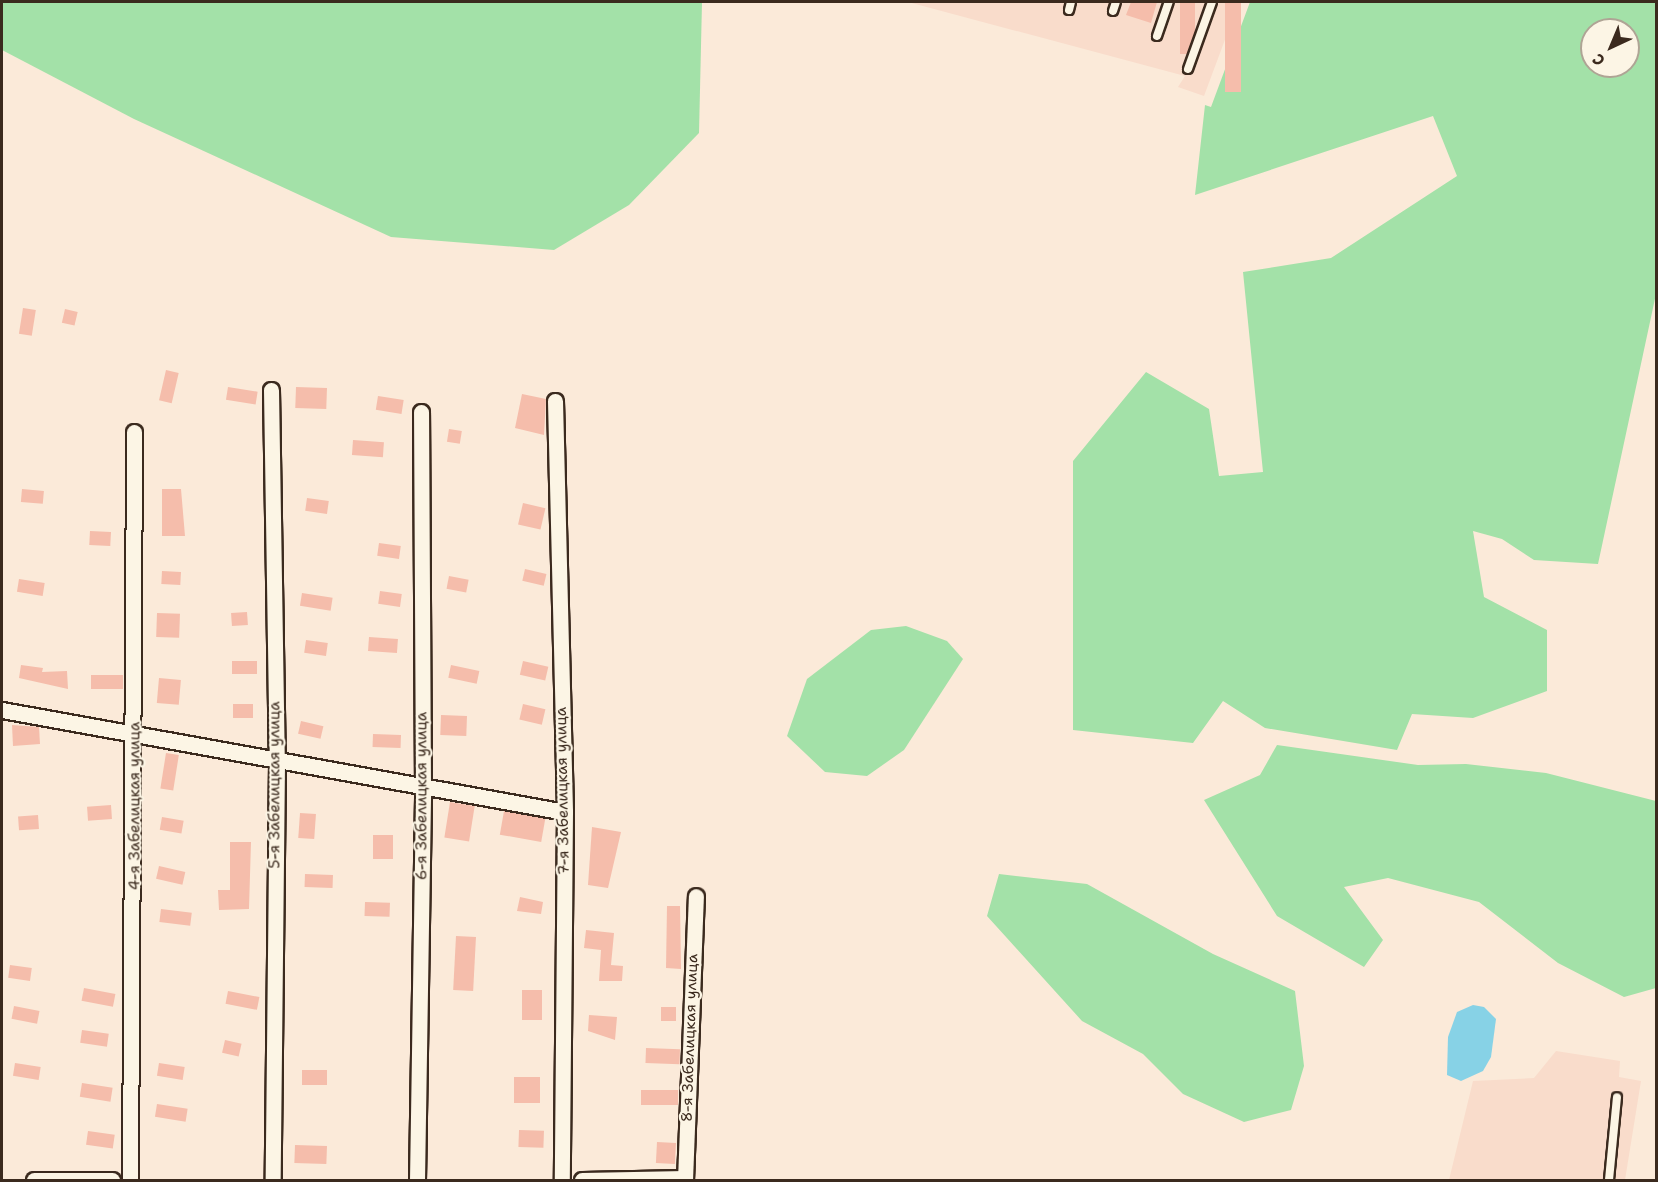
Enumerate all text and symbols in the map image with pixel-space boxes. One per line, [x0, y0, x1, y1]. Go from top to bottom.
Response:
north arrow [1580, 18, 1640, 78]
text: С [1588, 49, 1609, 71]
street label: 5-я Забелицкая улица [266, 701, 284, 869]
street label: 7-я Забелицкая улица [553, 707, 573, 875]
street label: 6-я Забелицкая улица [413, 712, 431, 880]
street label: 4-я Забелицкая улица [126, 722, 144, 890]
street label: 8-я Забелицкая улица [678, 954, 702, 1122]

